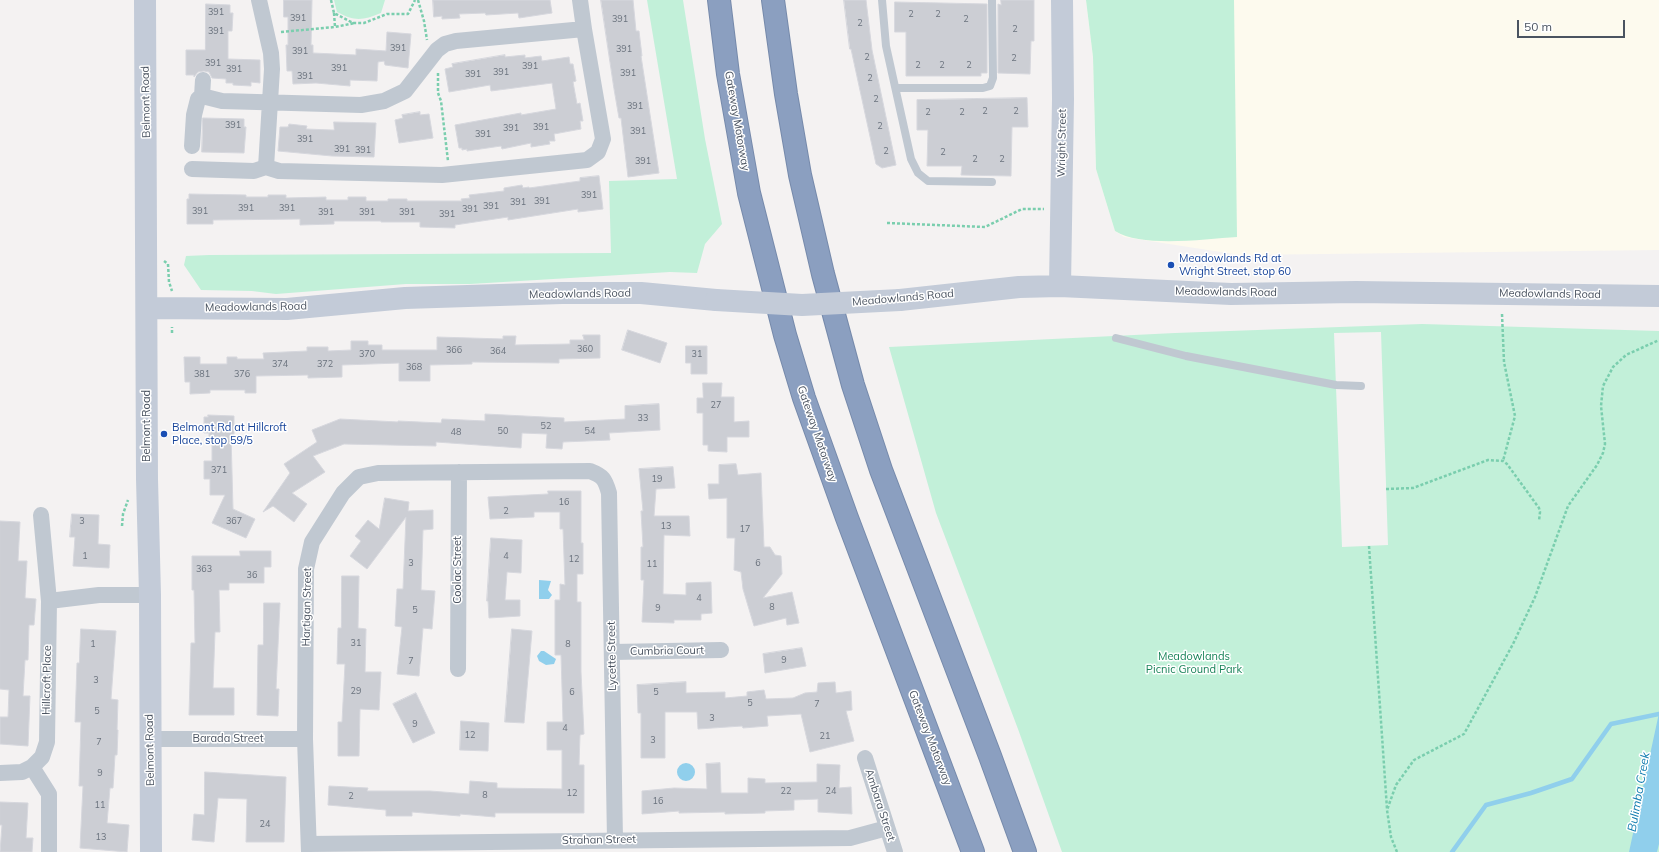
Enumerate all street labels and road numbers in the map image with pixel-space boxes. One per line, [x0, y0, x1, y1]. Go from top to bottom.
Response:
street label: Belmont Road [139, 66, 153, 138]
street label: Gateway Motorway [722, 70, 752, 172]
street label: Wright Street [1055, 109, 1069, 177]
street label: Meadowlands Road [1175, 285, 1277, 299]
street label: Meadowlands Road [529, 287, 631, 301]
street label: Meadowlands Road [852, 287, 954, 309]
street label: Meadowlands Road [1499, 287, 1601, 301]
street label: Meadowlands Road [205, 300, 307, 314]
street label: Gateway Motorway [794, 384, 840, 484]
street label: Belmont Road [140, 390, 154, 462]
street label: Coolac Street [451, 536, 465, 604]
street label: Hartigan Street [300, 568, 314, 646]
street label: Lycette Street [605, 621, 619, 691]
street label: Cumbria Court [630, 644, 704, 658]
street label: Hillcroft Place [40, 645, 54, 715]
street label: Gateway Motorway [906, 689, 954, 787]
street label: Belmont Road [143, 714, 157, 786]
street label: Barada Street [192, 732, 264, 746]
street label: Ambara Street [862, 767, 898, 843]
street label: Strahan Street [562, 833, 636, 847]

